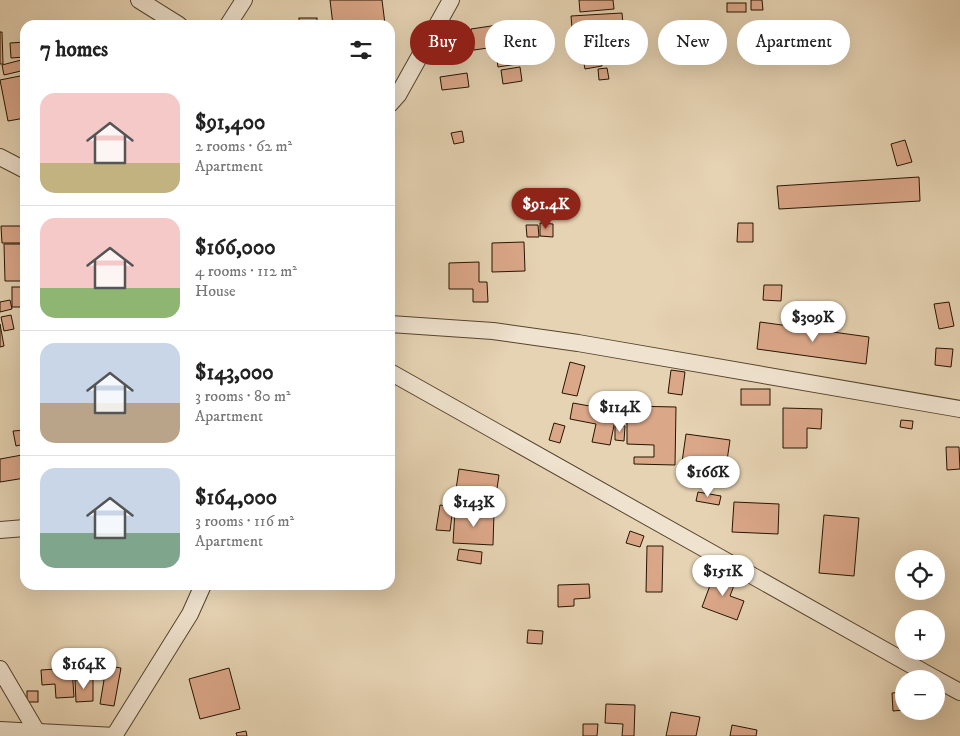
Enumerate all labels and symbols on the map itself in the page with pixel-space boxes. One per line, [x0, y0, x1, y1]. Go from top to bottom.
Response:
pin: $91.4K [505, 188, 587, 230]
pin: $309K [778, 300, 848, 343]
pin: $114K [585, 390, 655, 433]
pin: $166K [673, 456, 743, 498]
pin: $143K [439, 486, 509, 528]
pin: $151K [688, 554, 758, 597]
pin: $164K [49, 648, 119, 690]

